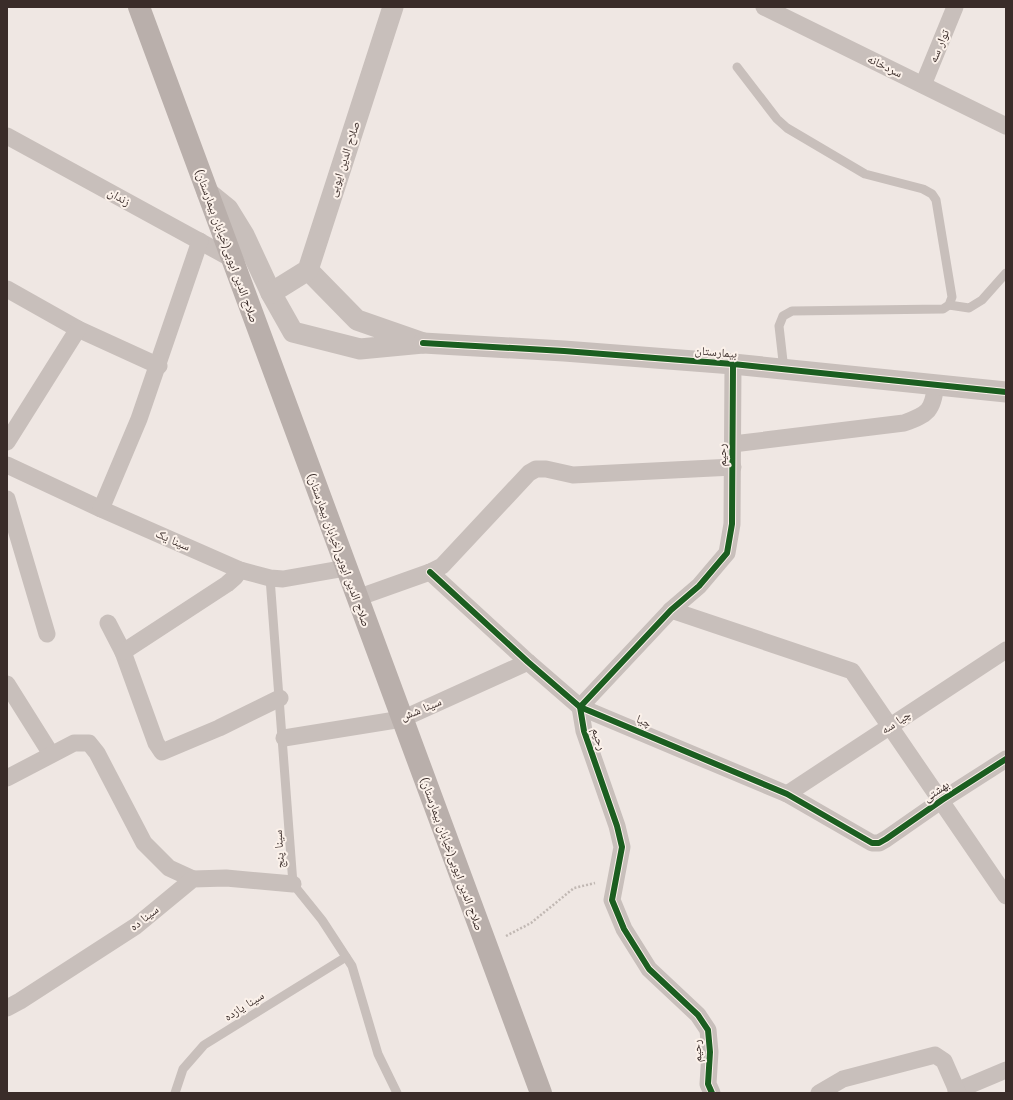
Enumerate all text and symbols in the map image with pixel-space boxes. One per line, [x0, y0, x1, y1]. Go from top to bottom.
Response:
street label: توار سه [926, 27, 952, 65]
street label: سردخانه [865, 52, 905, 80]
street label: صلاح الدین ایوبی [325, 119, 363, 199]
street label: صلاح الدین ایوبی(خیابان بیمارستان) [192, 167, 261, 325]
street label: زندان [105, 185, 133, 209]
street label: بیمارستان [694, 343, 738, 361]
street label: رحیم [715, 443, 730, 466]
street label: صلاح الدین ایوبی(خیابان بیمارستان) [304, 471, 373, 629]
street label: سینا یک [153, 526, 193, 554]
street label: سینا شش [398, 694, 444, 724]
street label: چیا سه [879, 707, 914, 737]
street label: چیا [634, 712, 654, 731]
street label: رحیم [588, 726, 609, 753]
street label: صلاح الدین ایوبی(خیابان بیمارستان) [417, 775, 486, 933]
street label: بهشتی [920, 777, 952, 805]
street label: سینا پنج [271, 829, 288, 869]
street label: سینا ده [127, 902, 161, 934]
street label: سینا یازده [221, 988, 267, 1024]
street label: رحیم [690, 1039, 705, 1063]

